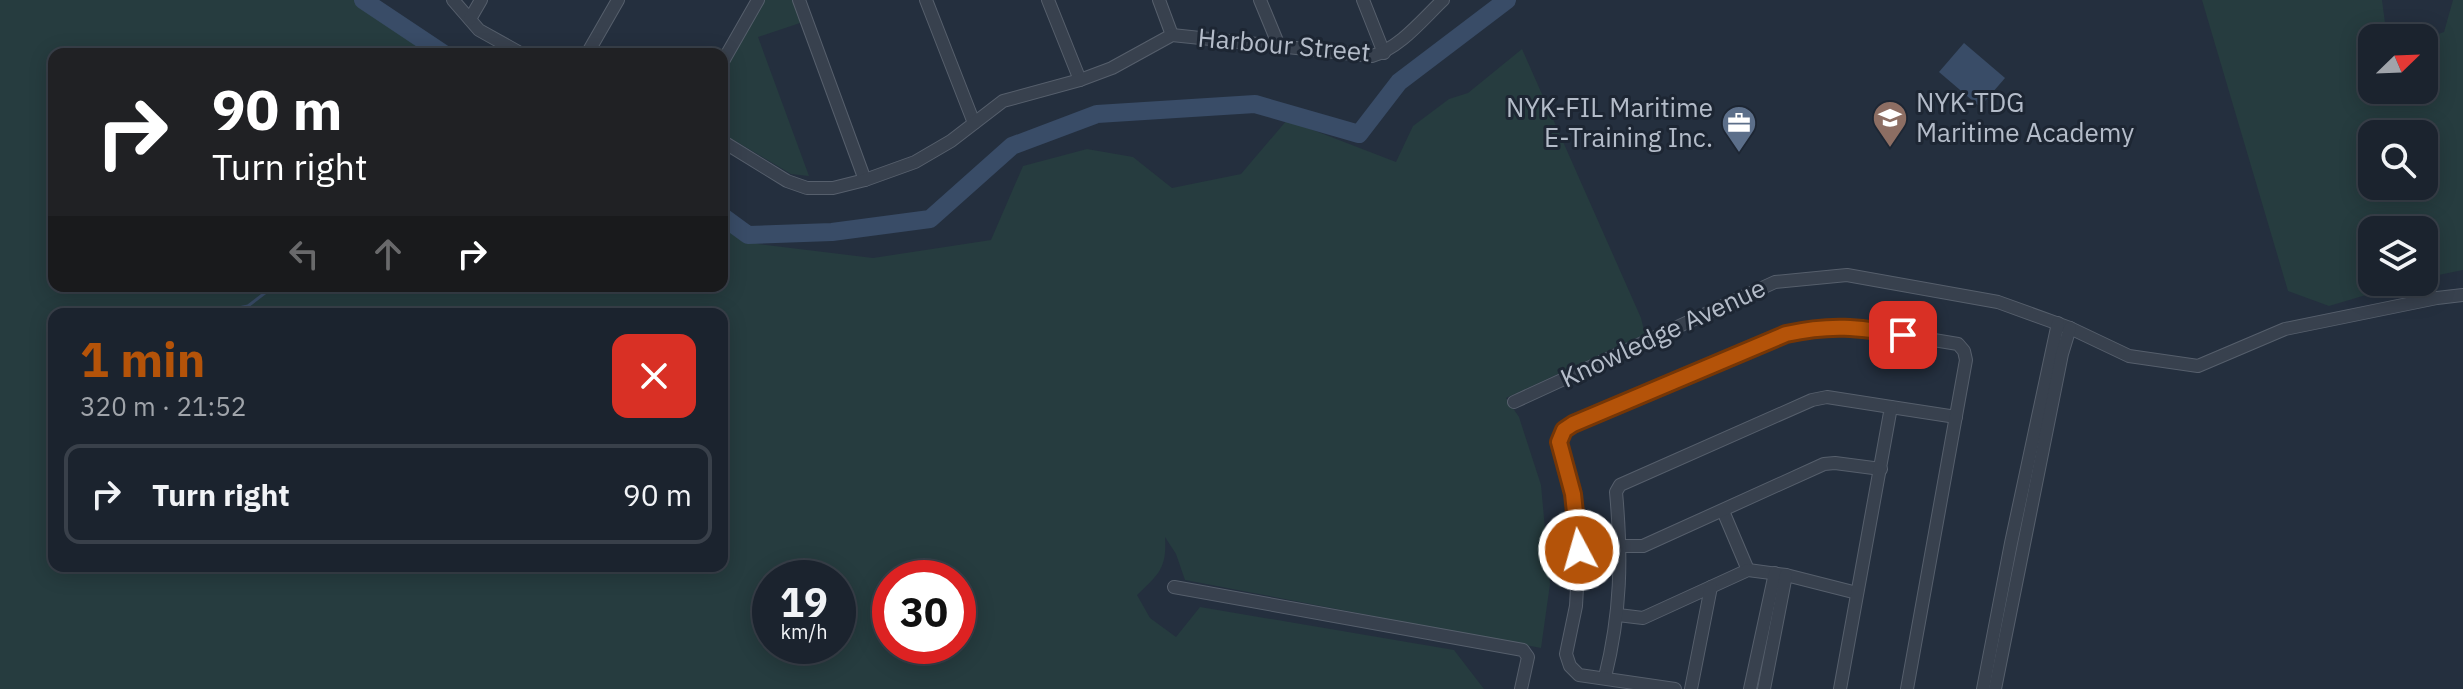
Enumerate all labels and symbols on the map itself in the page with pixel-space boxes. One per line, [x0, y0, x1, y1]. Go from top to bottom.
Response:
street label: Harbour Street [1196, 20, 1372, 68]
north arrow [2358, 24, 2438, 104]
place label: NYK-TDG Maritime Academy [1916, 85, 2134, 149]
place label: NYK-FIL Maritime E-Training Inc. [1506, 90, 1713, 154]
school or university icon: NYK-TDG Maritime Academy [1871, 99, 1909, 149]
office icon: NYK-FIL Maritime E-Training Inc. [1720, 104, 1758, 154]
street label: Knowledge Avenue [1555, 270, 1771, 395]
pin [1869, 301, 1937, 369]
position arrow [1537, 508, 1621, 592]
speed limit sign: 30 [872, 560, 976, 664]

